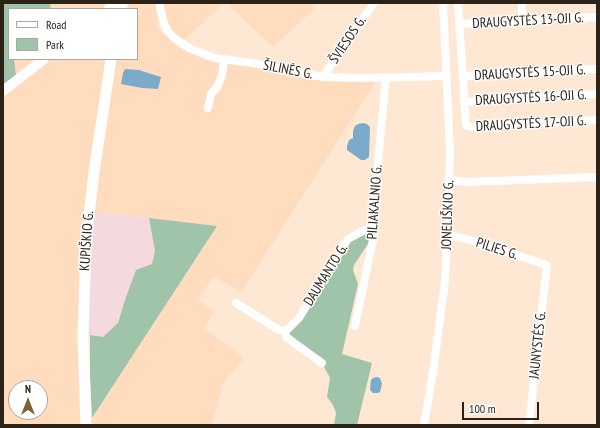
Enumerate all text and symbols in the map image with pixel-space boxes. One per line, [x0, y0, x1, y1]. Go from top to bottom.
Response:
legend [8, 8, 138, 60]
street label: DRAUGYSTĖS 13-OJI G. [472, 10, 584, 32]
street label: ŠVIESOS G. [326, 13, 370, 67]
text: Road [46, 17, 66, 32]
text: Park [46, 37, 64, 52]
street label: ŠILINĖS G. [262, 57, 314, 83]
street label: DRAUGYSTĖS 15-OJI G. [474, 62, 586, 84]
street label: DRAUGYSTĖS 16-OJI G. [475, 87, 587, 109]
street label: DRAUGYSTĖS 17-OJI G. [475, 113, 587, 135]
street label: PILIAKALNIO G. [364, 164, 386, 240]
street label: JONELIŠKIO G. [438, 180, 458, 250]
street label: KUPIŠKIO G. [77, 211, 97, 271]
street label: PILIES G. [474, 234, 520, 264]
street label: DAUMANTO G. [300, 241, 352, 309]
street label: JAUNYSTĖS G. [526, 310, 550, 380]
north arrow [8, 380, 48, 420]
text: N [25, 382, 31, 396]
scale bar [464, 394, 541, 420]
text: 100 m [469, 401, 496, 416]

